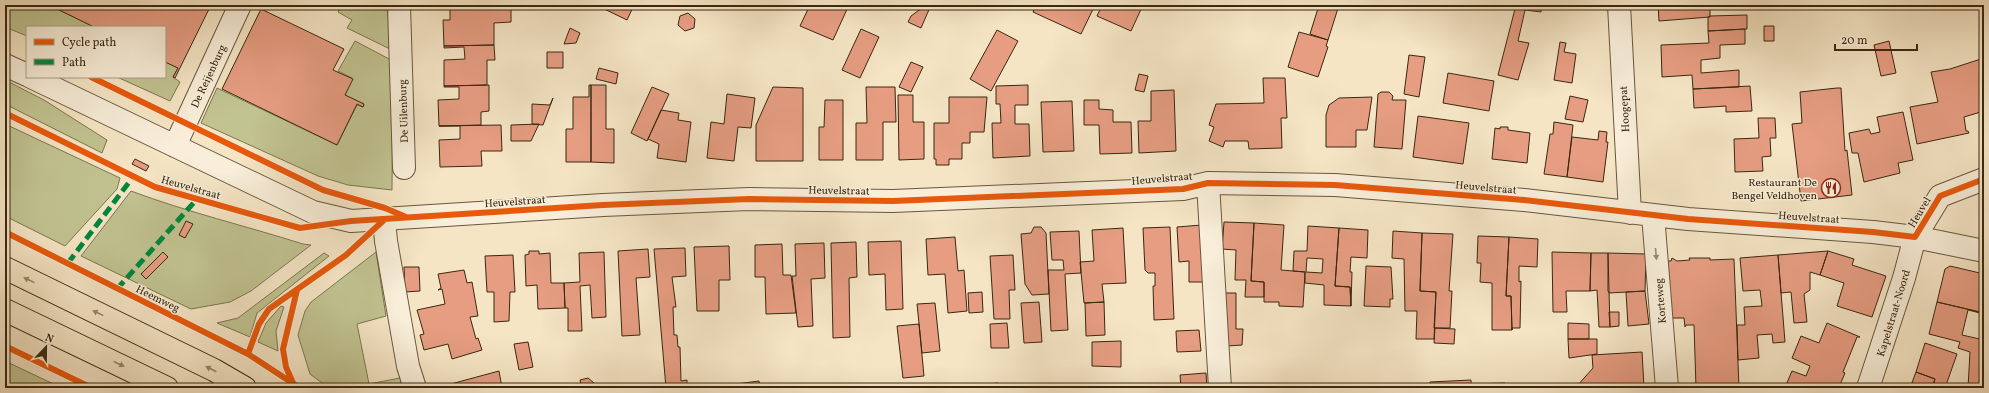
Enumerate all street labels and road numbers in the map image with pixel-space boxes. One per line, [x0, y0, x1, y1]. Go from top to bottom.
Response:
street label: De Reijenburg [188, 42, 231, 111]
street label: De Uilenburg [396, 78, 413, 143]
street label: Hoogepat [1617, 85, 1634, 132]
street label: Heuvelstraat [1131, 169, 1194, 190]
street label: Heuvelstraat [159, 173, 222, 204]
street label: Heuvelstraat [1455, 178, 1517, 199]
street label: Heuvelstraat [808, 183, 870, 200]
street label: Heuvelstraat [484, 193, 546, 212]
street label: Heuvel [1905, 195, 1935, 231]
street label: Heuvelstraat [1778, 209, 1840, 228]
street label: Kapelstraat-Noord [1874, 268, 1915, 359]
street label: Korteweg [1652, 277, 1671, 324]
street label: Heemweg [133, 282, 182, 317]

